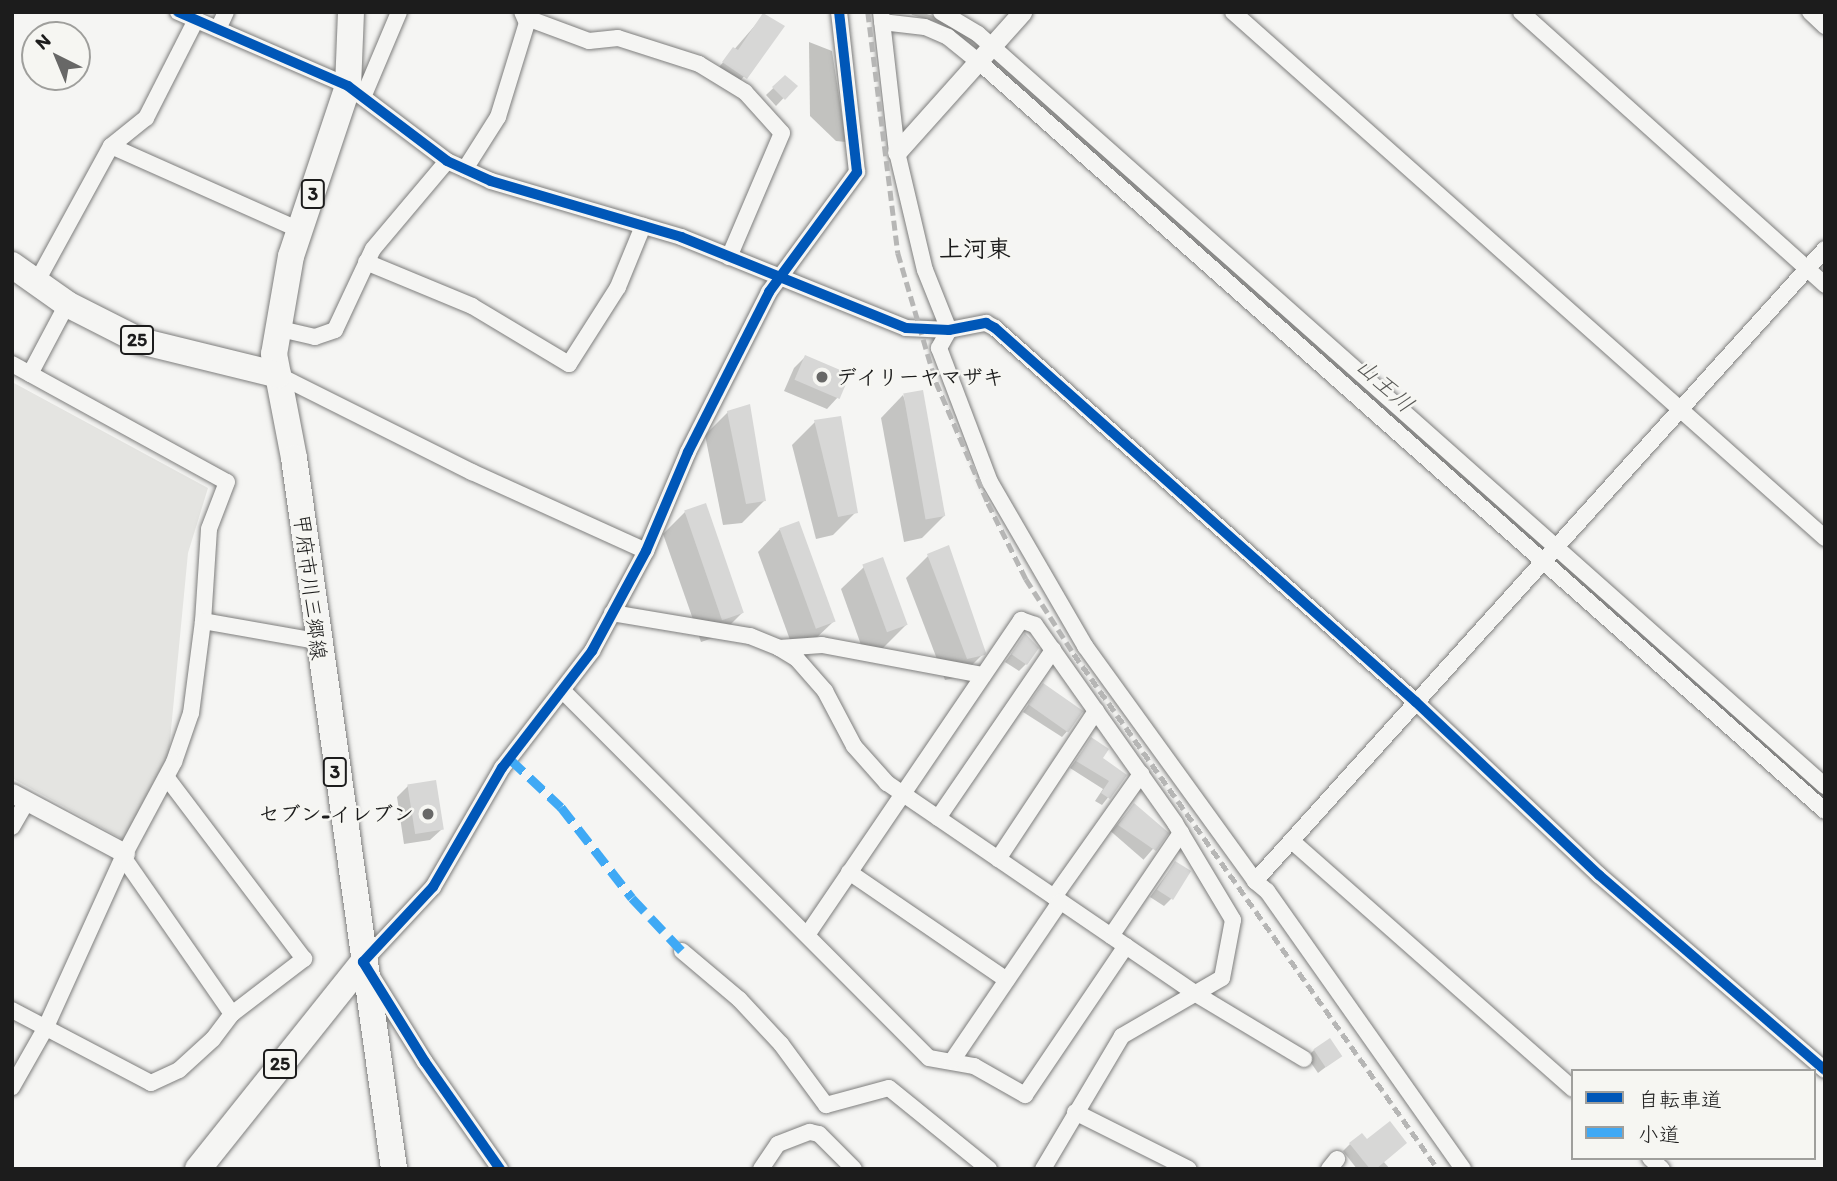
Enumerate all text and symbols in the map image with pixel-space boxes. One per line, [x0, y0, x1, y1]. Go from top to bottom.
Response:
north arrow [21, 21, 91, 91]
text: N [30, 29, 55, 55]
road number: 3 [301, 178, 325, 210]
district label: 上河東 [939, 235, 1011, 263]
road number: 25 [120, 324, 154, 356]
water label: 山王川 [1350, 352, 1420, 418]
place label: デイリーヤマザキ [836, 364, 1004, 390]
marker: デイリーヤマザキ [814, 369, 830, 385]
street label: 甲府市川三郷線 [289, 513, 331, 661]
road number: 3 [323, 757, 347, 788]
place label: セブン-イレブン [259, 801, 414, 827]
marker: セブン-イレブン [420, 806, 436, 822]
road number: 25 [262, 1048, 298, 1080]
legend [1571, 1069, 1816, 1160]
text: 自転車道 [1638, 1087, 1722, 1112]
text: 小道 [1638, 1122, 1680, 1147]

